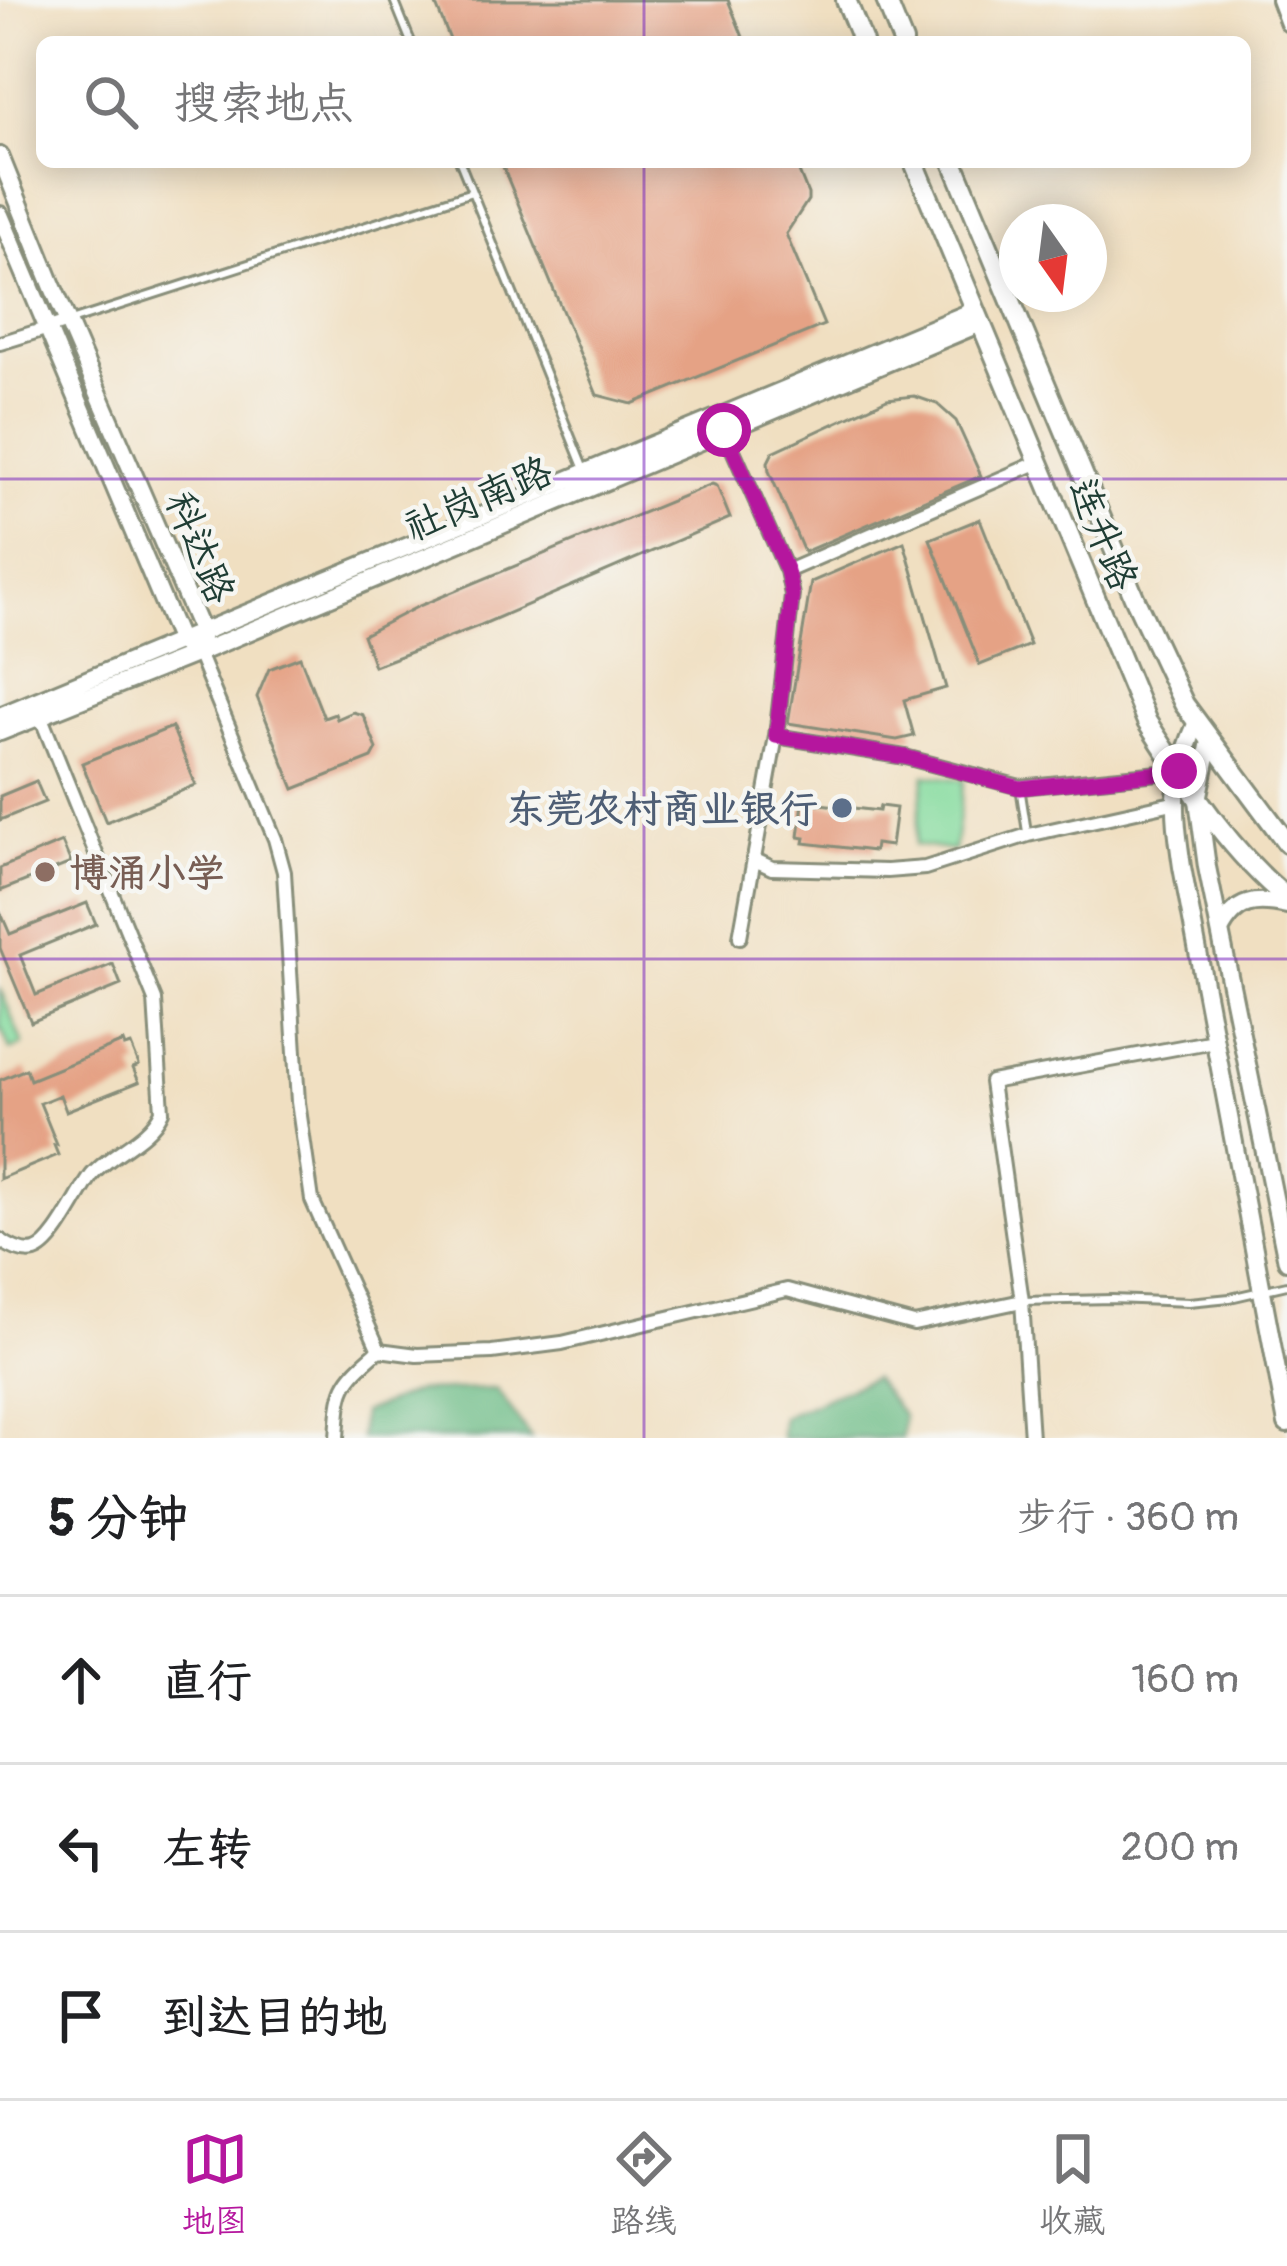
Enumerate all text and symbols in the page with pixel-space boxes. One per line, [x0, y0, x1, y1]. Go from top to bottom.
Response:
search box [36, 36, 1251, 168]
icon: search [78, 69, 144, 135]
text: 搜索地点 [174, 76, 354, 132]
north arrow [999, 204, 1107, 312]
route start [697, 403, 751, 457]
street label: 社岗南路 [397, 446, 560, 552]
street label: 连升路 [1057, 471, 1148, 598]
street label: 科达路 [154, 484, 245, 611]
route end [1152, 744, 1206, 798]
place label: 东莞农村商业银行 [506, 785, 818, 834]
marker: 东莞农村商业银行 [829, 795, 855, 821]
place label: 博涌小学 [69, 849, 225, 898]
marker: 博涌小学 [32, 859, 58, 885]
text: 5 分钟 [48, 1487, 189, 1551]
text: 步行 · 360 m [1017, 1493, 1239, 1542]
icon: ahead [48, 1647, 114, 1713]
text: 直行 [162, 1654, 252, 1710]
text: 160 m [1131, 1655, 1239, 1704]
icon: left [48, 1815, 114, 1881]
text: 左转 [162, 1822, 252, 1878]
text: 200 m [1121, 1823, 1239, 1872]
icon: arrive [48, 1983, 114, 2049]
text: 到达目的地 [162, 1990, 387, 2046]
tab: 地图 [182, 2126, 248, 2242]
tab: 路线 [611, 2126, 677, 2242]
tab: 收藏 [1040, 2126, 1106, 2242]

